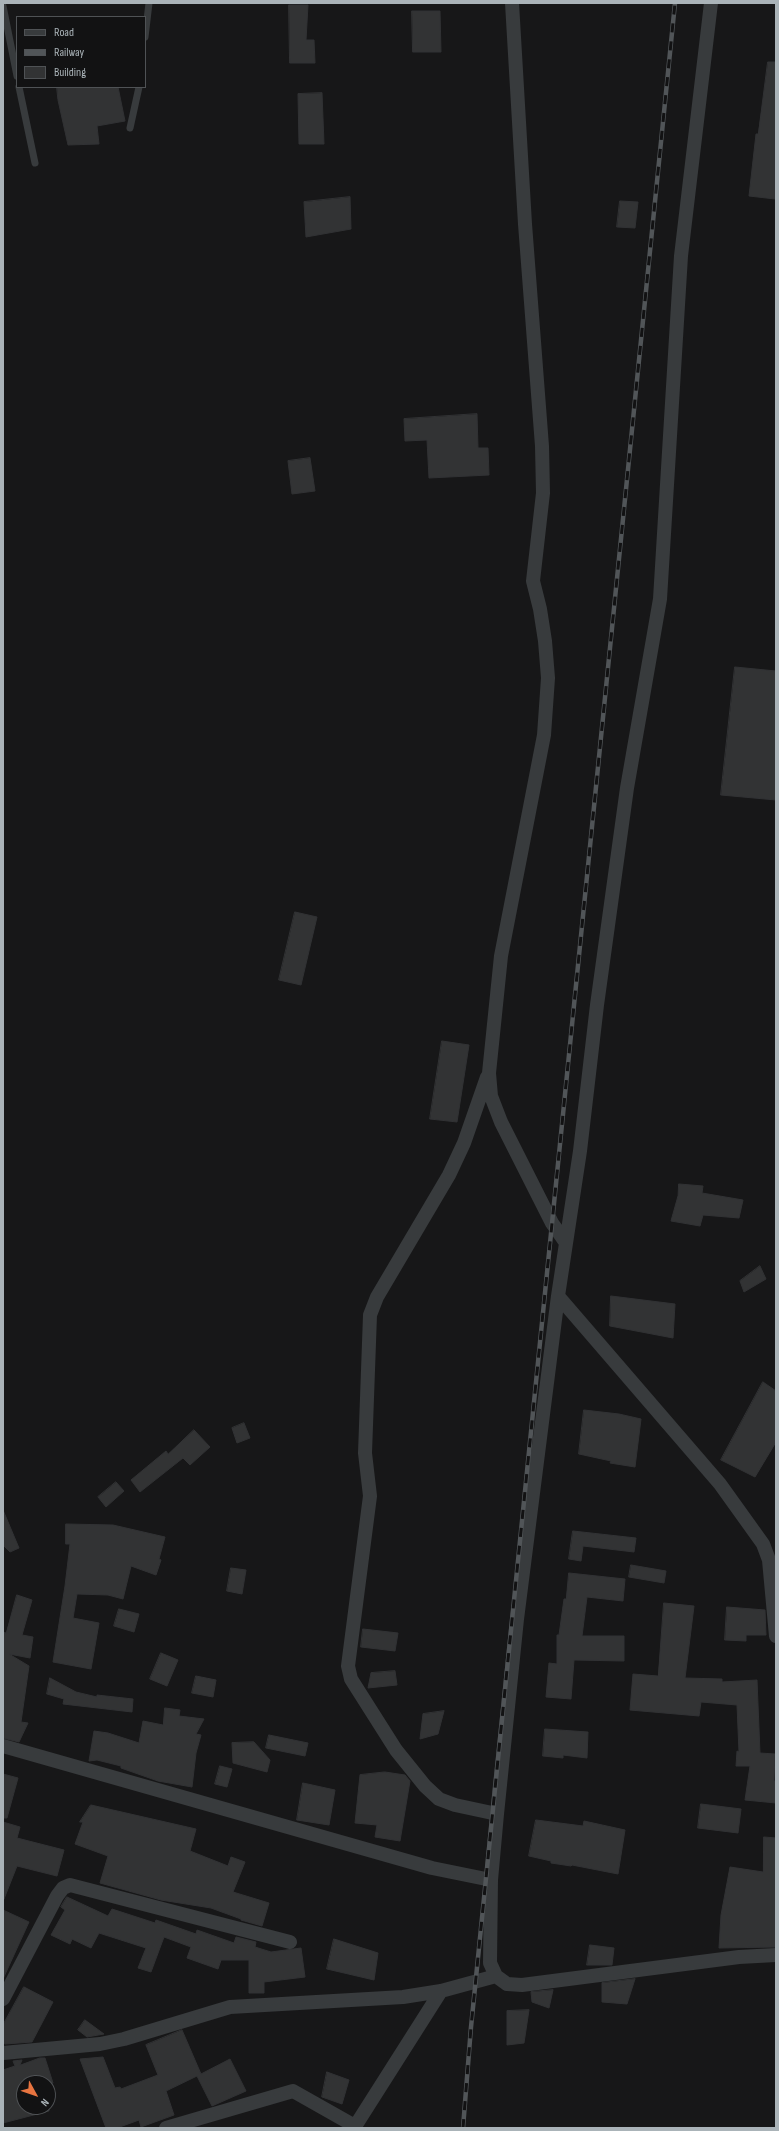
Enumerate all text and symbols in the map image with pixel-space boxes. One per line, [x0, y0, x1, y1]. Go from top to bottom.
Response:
legend [16, 16, 146, 88]
text: Road [54, 25, 74, 40]
text: Railway [54, 45, 84, 60]
text: Building [54, 65, 86, 80]
north arrow [16, 2075, 56, 2115]
text: N [38, 2096, 52, 2109]

